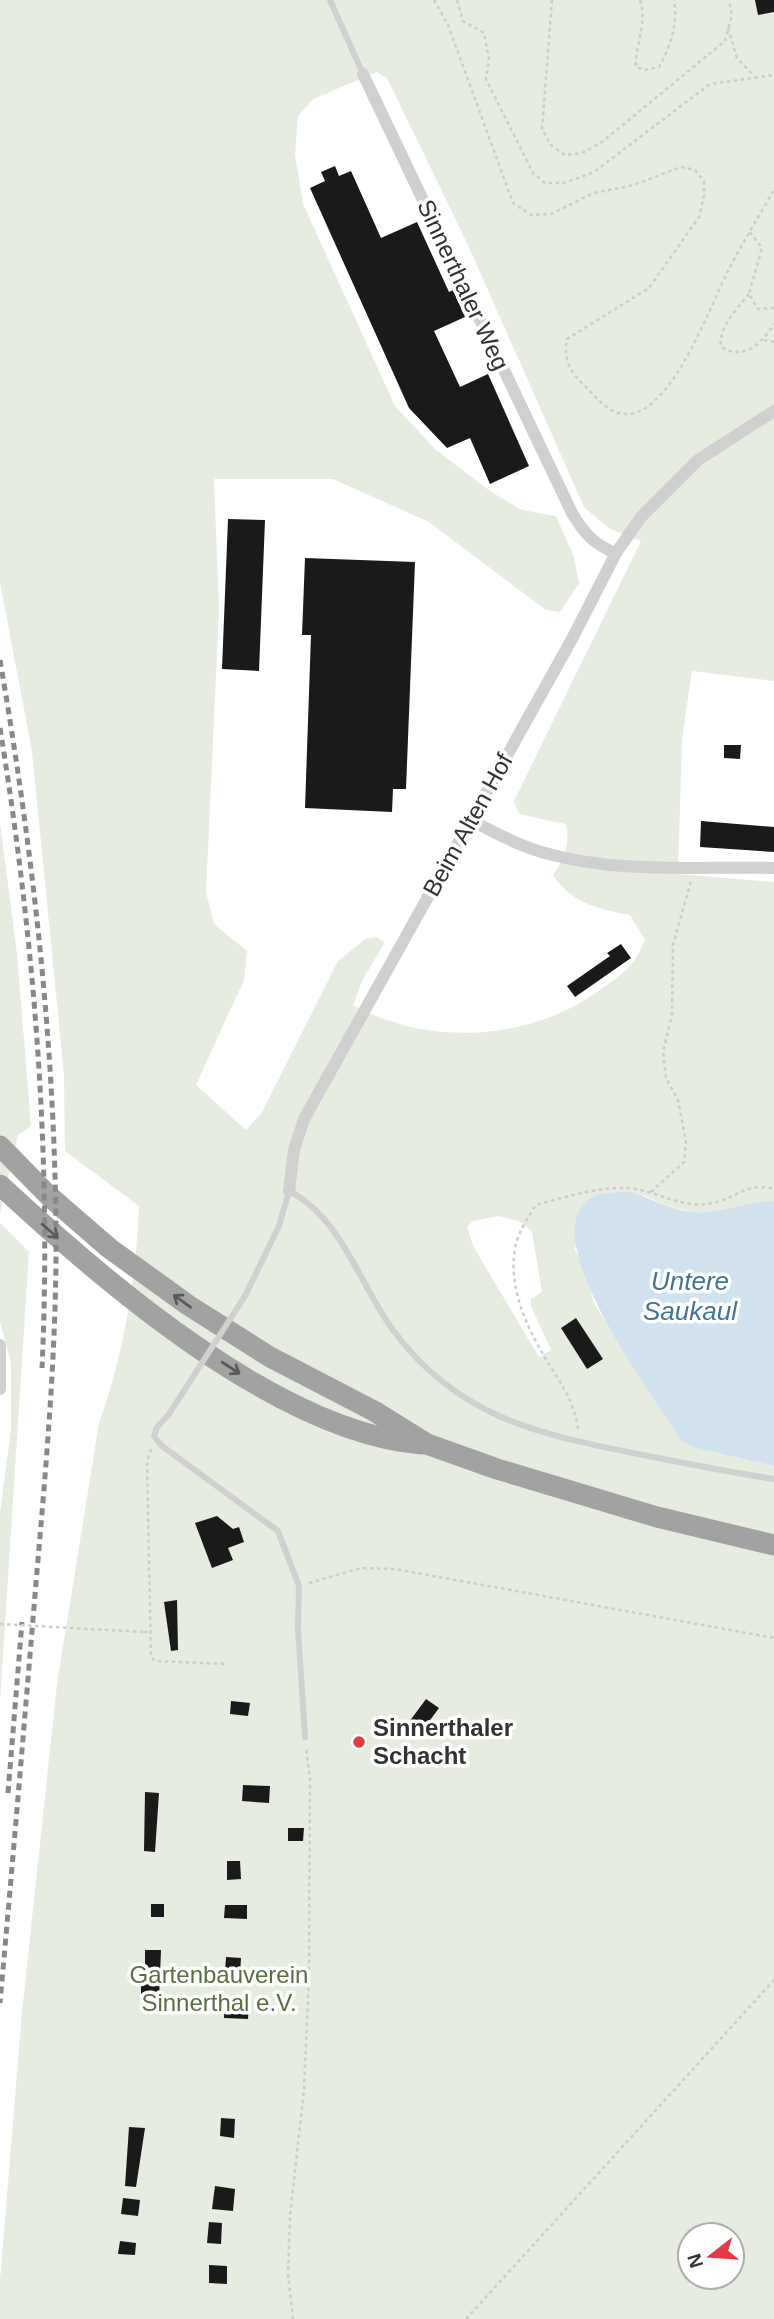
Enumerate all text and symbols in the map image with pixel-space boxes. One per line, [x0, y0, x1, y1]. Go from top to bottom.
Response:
street label: Sinnerthaler Weg [412, 195, 515, 374]
street label: Beim Alten Hof [417, 749, 518, 901]
one-way arrow [41, 1223, 59, 1239]
water label: Untere Saukaul [643, 1266, 738, 1326]
one-way arrow [173, 1294, 192, 1308]
one-way arrow [221, 1361, 241, 1375]
place label: Sinnerthaler Schacht [373, 1714, 513, 1769]
marker: Sinnerthaler Schacht [351, 1734, 367, 1750]
park label: Gartenbauverein Sinnerthal e.V. [130, 1961, 308, 2016]
north arrow [676, 2221, 746, 2291]
text: N [683, 2251, 707, 2270]

